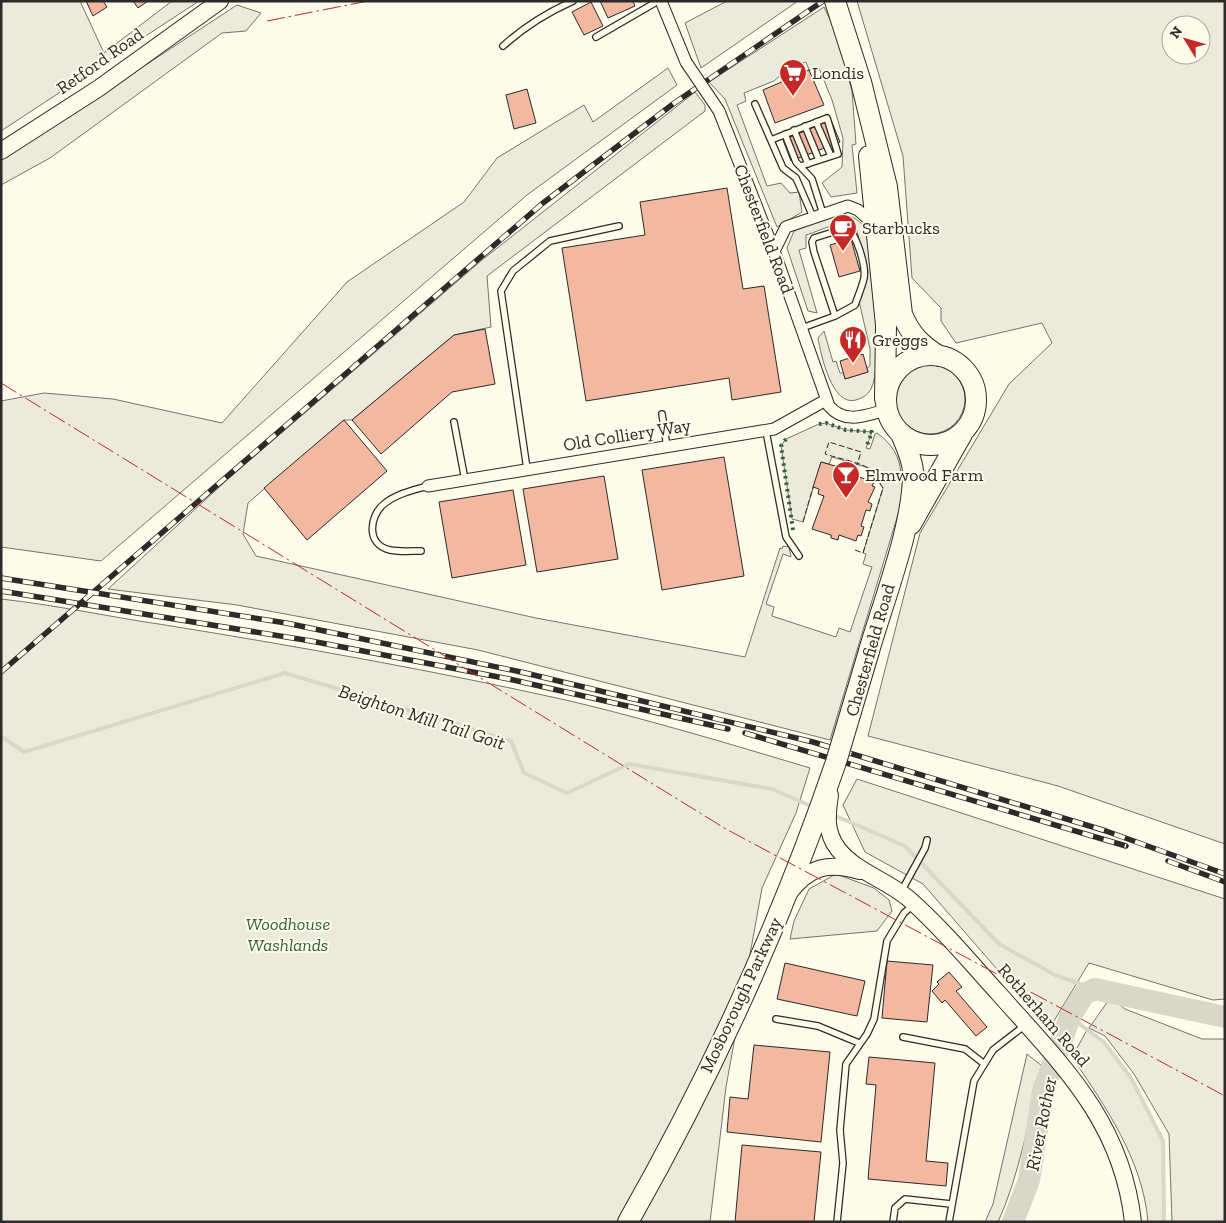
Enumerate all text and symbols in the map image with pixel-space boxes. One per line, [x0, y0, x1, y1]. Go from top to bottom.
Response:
north arrow [1161, 15, 1211, 65]
street label: Retford Road [52, 23, 148, 99]
text: N [1166, 23, 1186, 42]
supermarket icon: Londis [778, 58, 808, 97]
place label: Londis [812, 62, 864, 84]
street label: Chesterfield Road [729, 161, 799, 297]
cafe icon: Starbucks [828, 213, 858, 252]
place label: Starbucks [862, 217, 940, 239]
restaurant icon: Greggs [838, 325, 868, 364]
place label: Greggs [872, 329, 928, 351]
street label: Old Colliery Way [562, 414, 693, 456]
bar icon: Elmwood Farm [831, 460, 861, 499]
place label: Elmwood Farm [865, 464, 984, 486]
street label: Chesterfield Road [841, 581, 899, 719]
water label: Beighton Mill Tail Goit [336, 679, 509, 755]
park label: Woodhouse Washlands [246, 913, 330, 956]
street label: Mosborough Parkway [695, 913, 787, 1076]
street label: Rotherham Road [993, 959, 1095, 1071]
water label: River Rother [1021, 1075, 1061, 1173]

